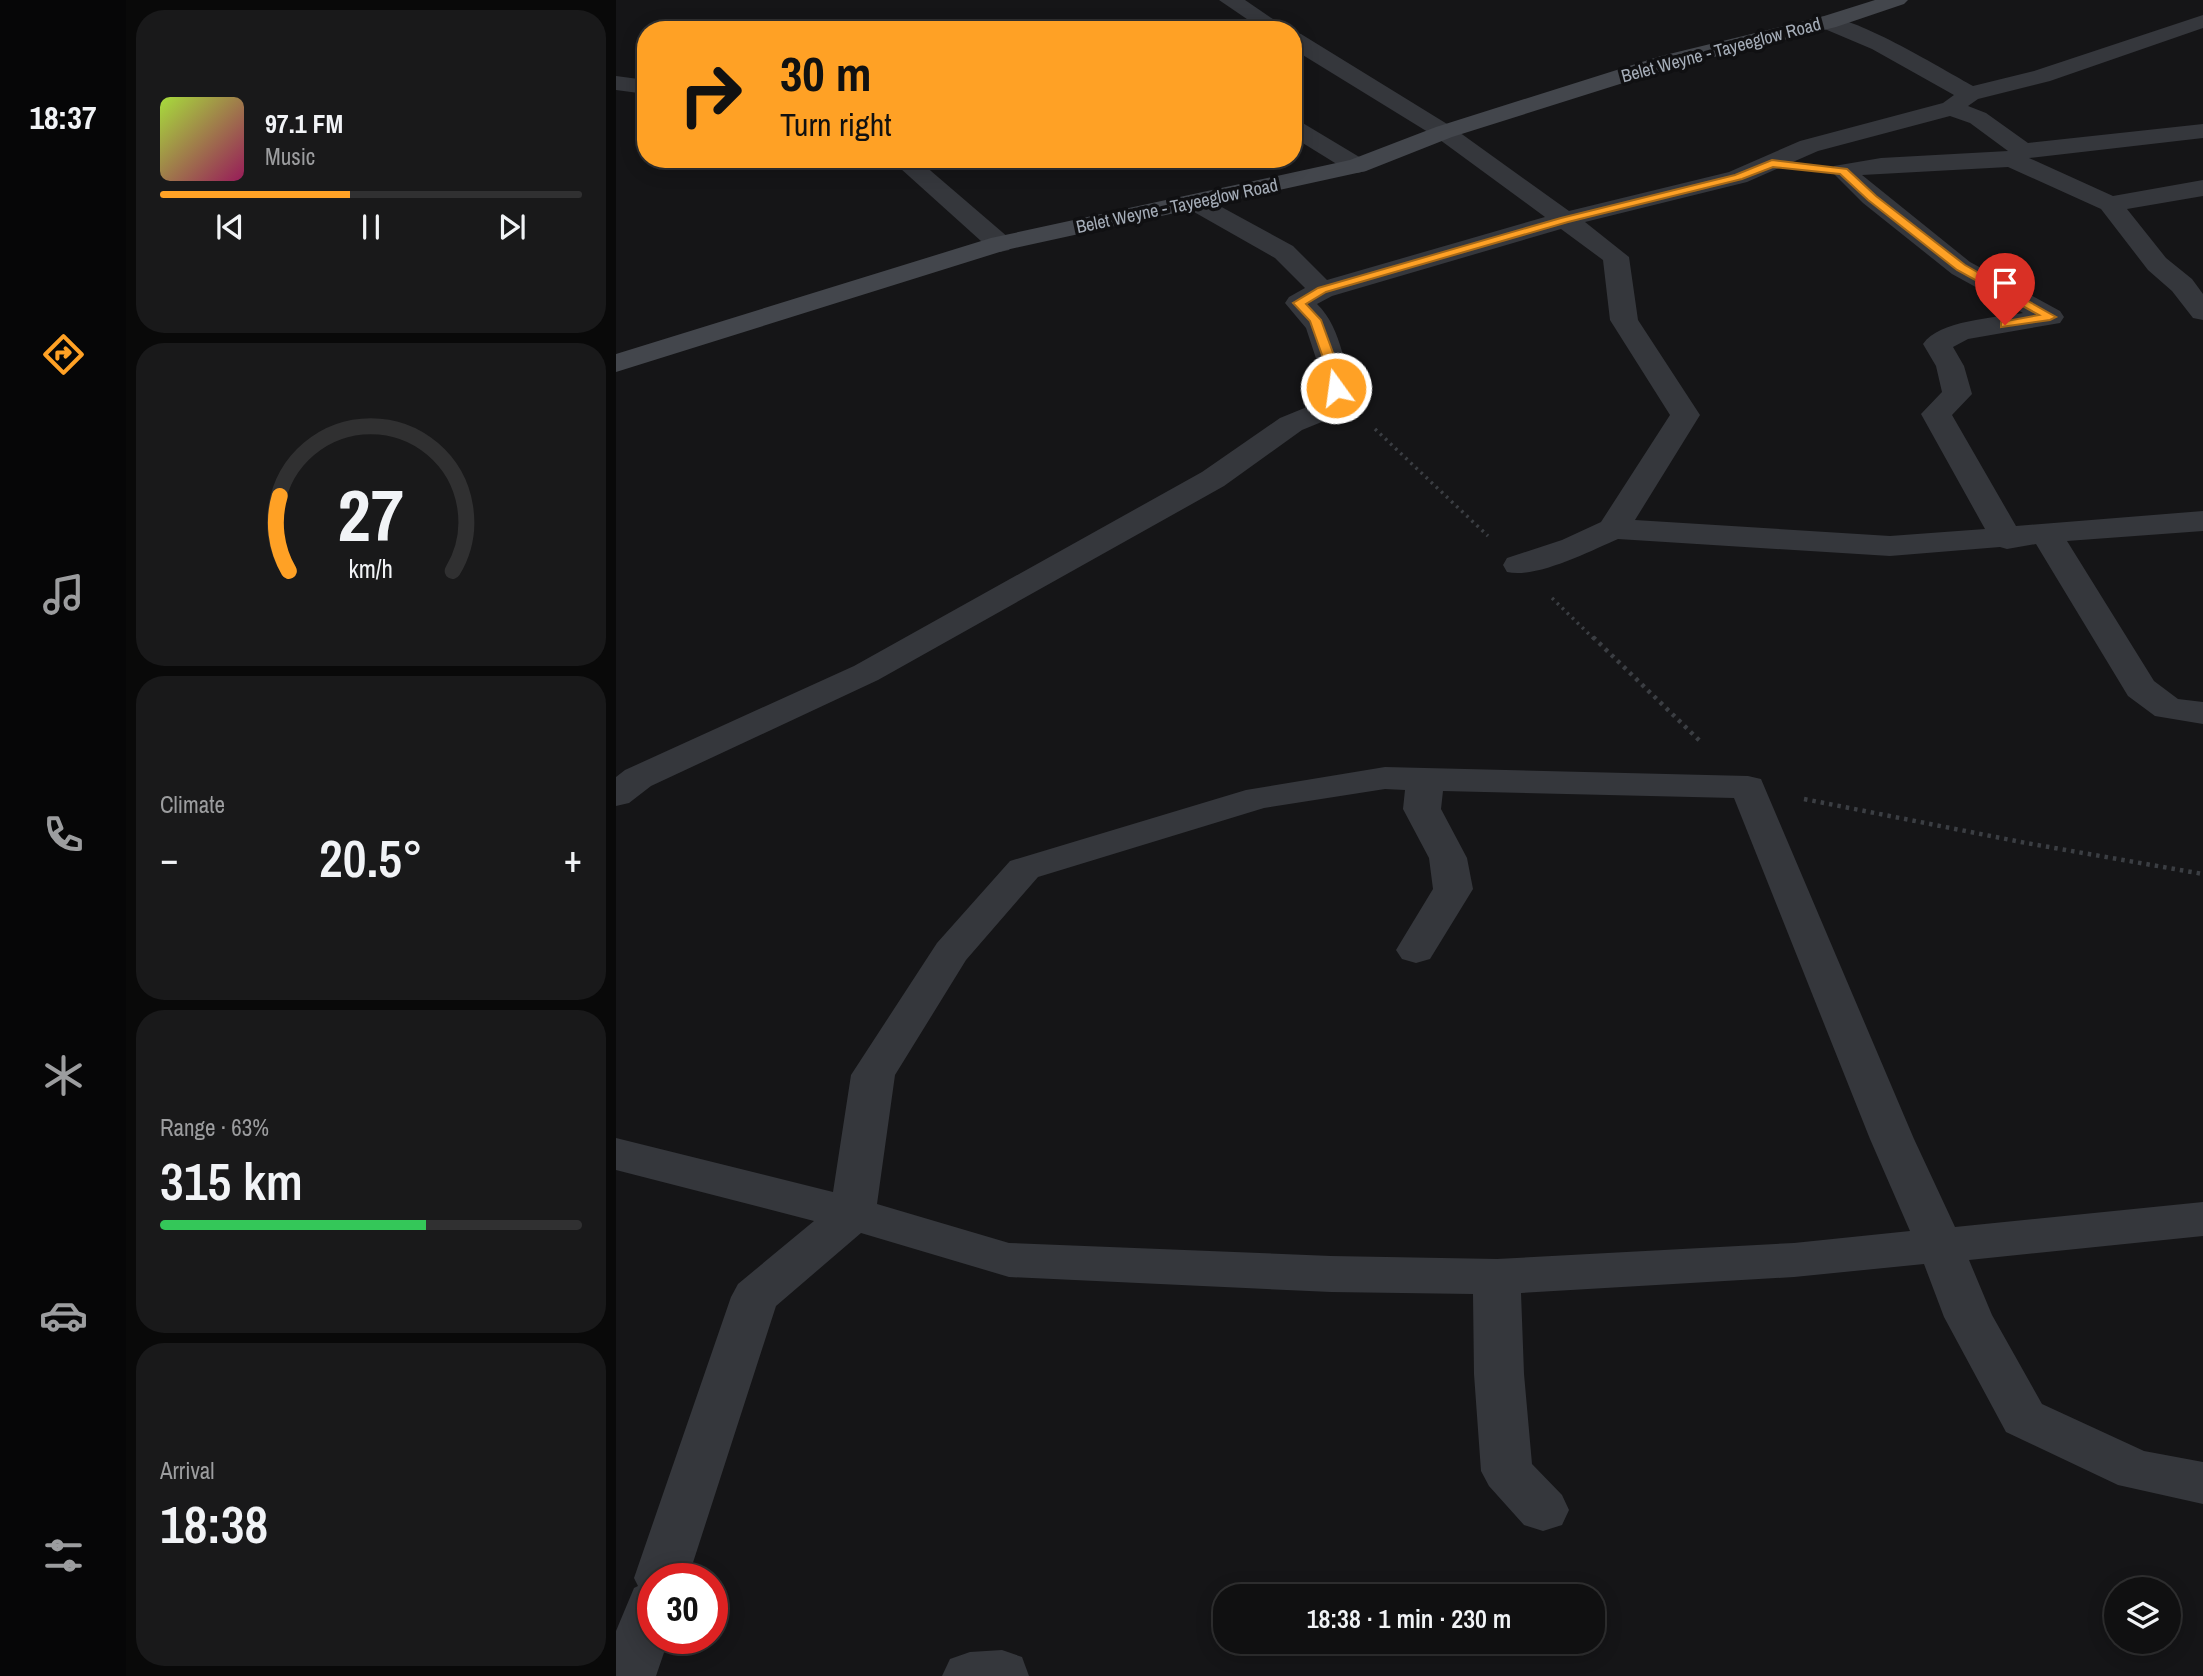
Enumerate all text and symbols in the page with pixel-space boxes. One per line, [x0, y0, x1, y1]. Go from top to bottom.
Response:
street label: Belet Weyne - Tayeeglow Road [1618, 11, 1823, 88]
text: 30 m [780, 40, 872, 106]
icon: right [665, 49, 756, 140]
text: 18:37 [29, 96, 97, 139]
text: Turn right [780, 103, 892, 146]
text: 97.1 FM [265, 106, 343, 141]
text: Music [265, 141, 315, 172]
street label: Belet Weyne - Tayeeglow Road [1074, 172, 1280, 239]
icon: previous [211, 208, 249, 246]
icon: pause [352, 208, 390, 246]
icon: next [493, 208, 531, 246]
pin [1975, 253, 2035, 325]
icon: arrive [1986, 264, 2024, 302]
icon: directions [39, 330, 88, 379]
position arrow [1299, 351, 1373, 425]
text: 27 [338, 466, 404, 564]
text: km/h [349, 552, 393, 586]
icon: music [39, 570, 88, 619]
text: Climate [160, 789, 225, 820]
icon: phone [39, 810, 88, 859]
text: 20.5° [319, 823, 423, 893]
text: − [160, 833, 178, 884]
text: + [564, 833, 582, 884]
icon: climate [39, 1051, 88, 1100]
text: Range · 63% [160, 1112, 269, 1143]
text: 315 km [160, 1146, 303, 1216]
icon: car [39, 1291, 88, 1340]
text: Arrival [160, 1455, 215, 1486]
text: 18:38 [160, 1489, 268, 1559]
icon: filters [39, 1531, 88, 1580]
speed limit sign: 30 [637, 1563, 728, 1654]
map controls [2104, 1577, 2181, 1654]
button: layers [2104, 1577, 2181, 1654]
text: 18:38 · 1 min · 230 m [1307, 1601, 1511, 1636]

